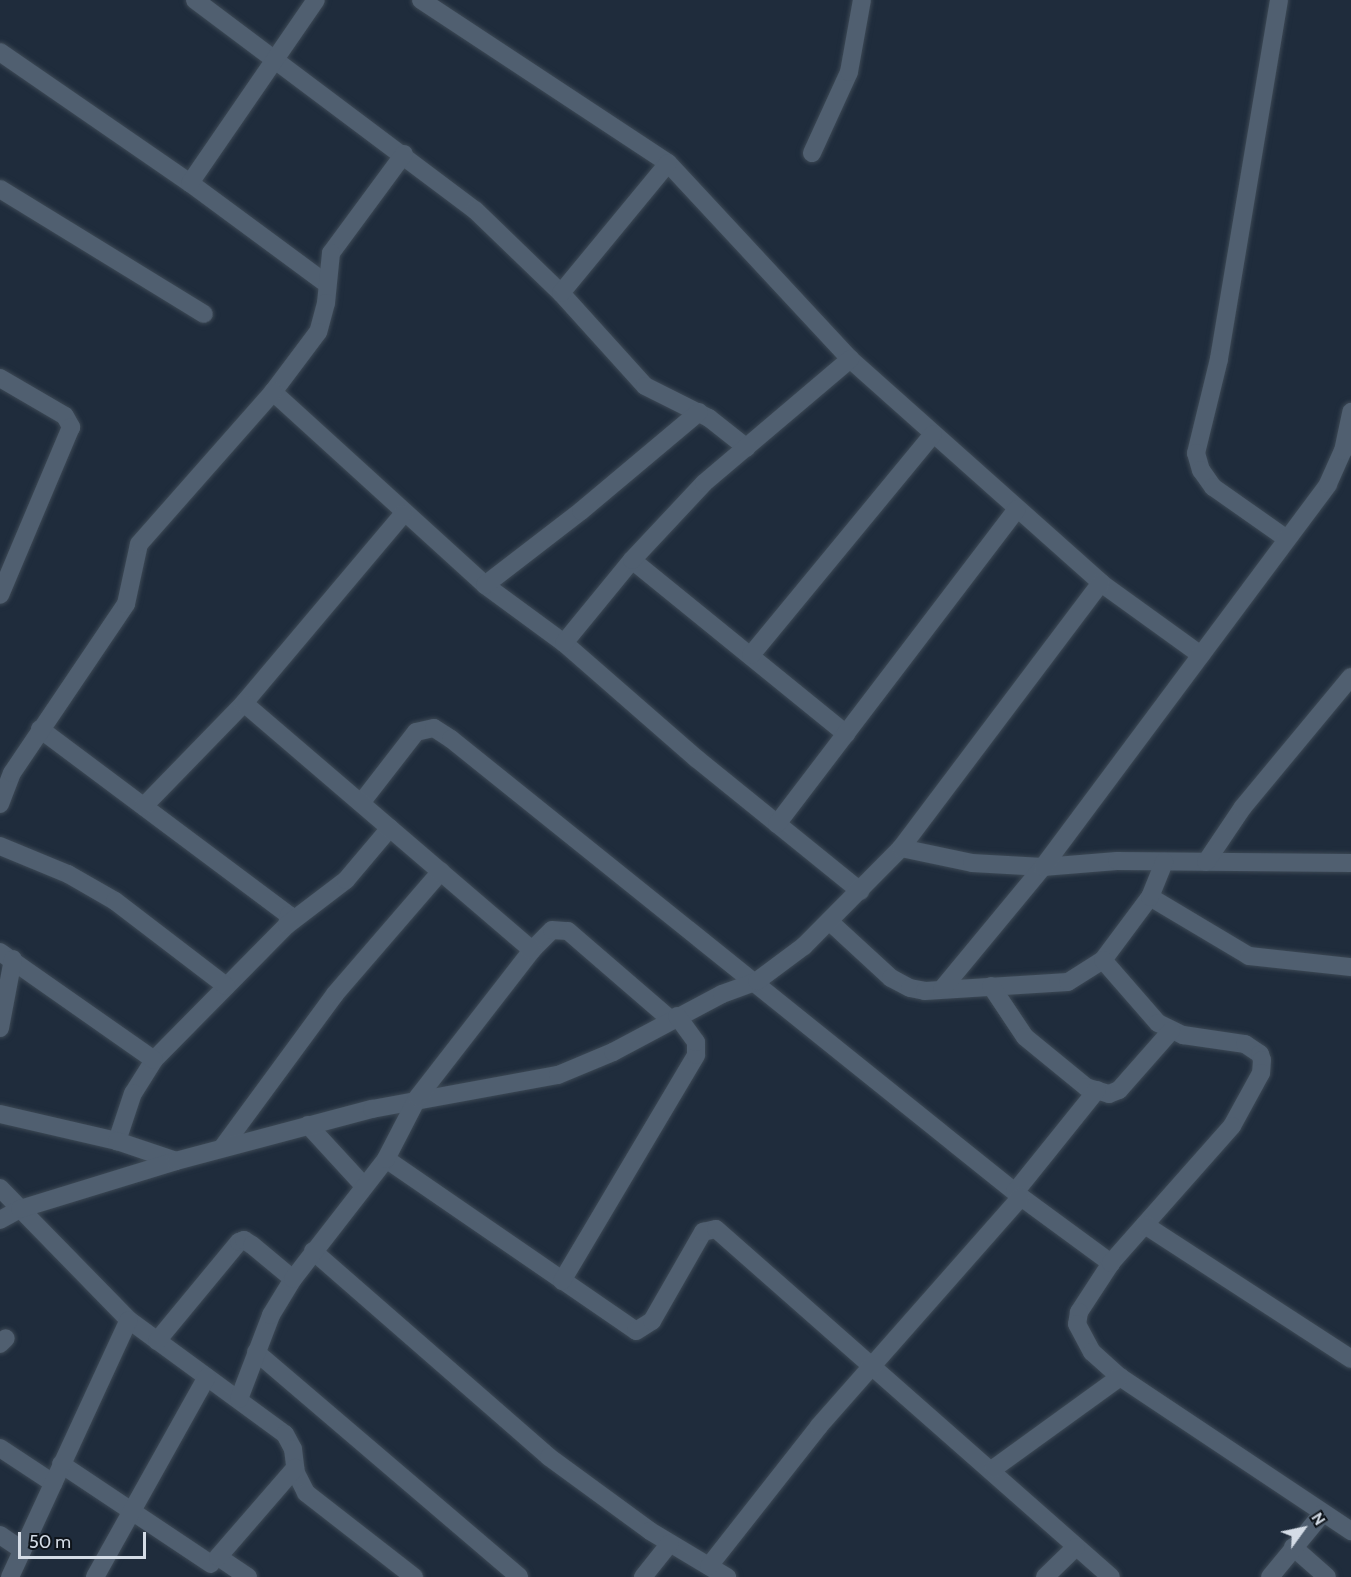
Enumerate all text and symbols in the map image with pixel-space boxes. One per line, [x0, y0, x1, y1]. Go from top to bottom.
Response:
north arrow [1273, 1499, 1333, 1559]
text: N [1307, 1509, 1330, 1529]
scale bar [21, 1520, 148, 1558]
text: 50 m [29, 1531, 71, 1553]

